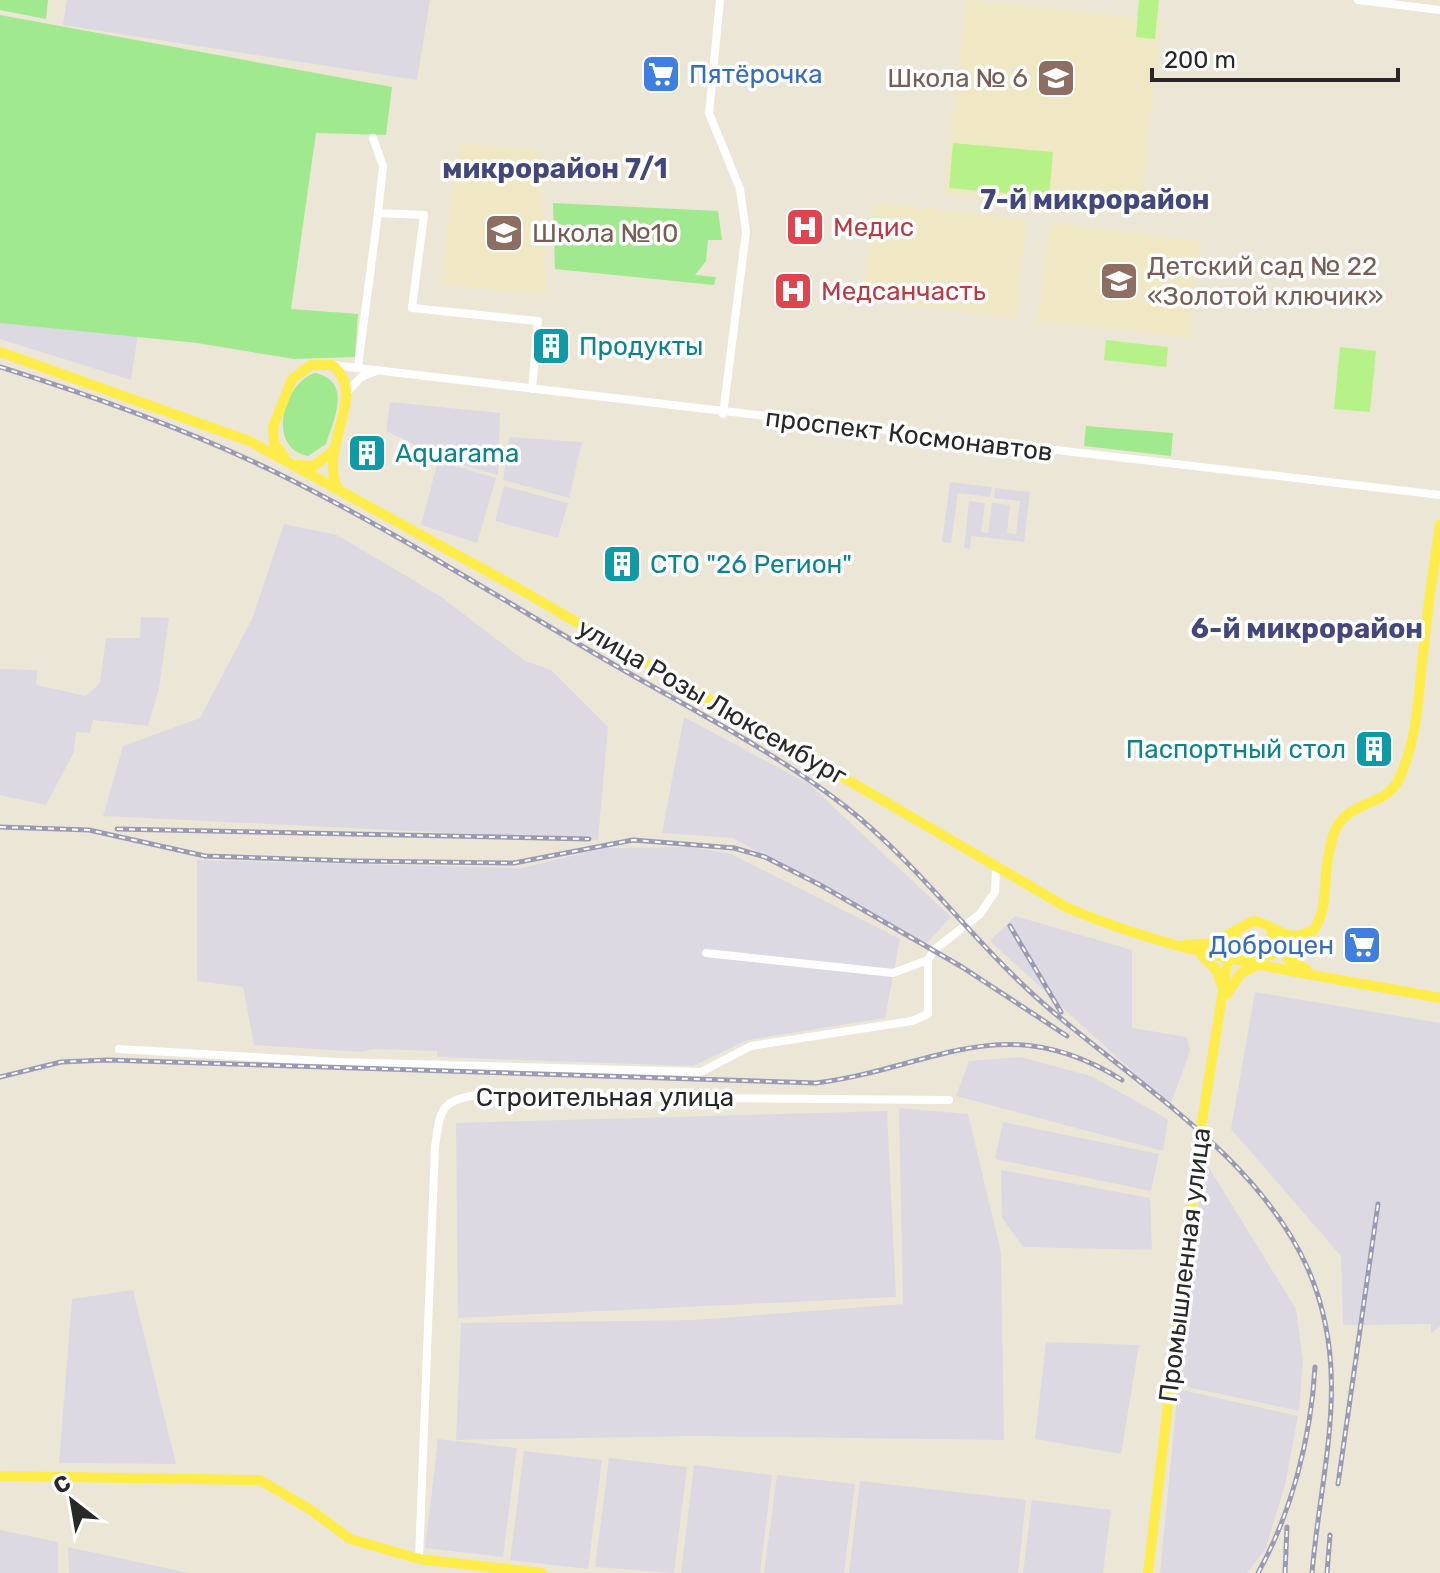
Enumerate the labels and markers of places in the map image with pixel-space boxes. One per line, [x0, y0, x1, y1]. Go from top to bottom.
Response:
supermarket icon: Пятёрочка [640, 53, 682, 95]
school or university icon: Школа № 6 [1035, 57, 1077, 99]
place label: Пятёрочка [689, 59, 823, 90]
place label: Школа № 6 [887, 63, 1028, 94]
hospital icon: Медис [784, 206, 826, 248]
school or university icon: Школа №10 [483, 212, 525, 254]
place label: Медис [833, 212, 914, 243]
place label: Школа №10 [532, 218, 678, 249]
place label: Детский сад № 22 «Золотой ключик» [1147, 251, 1384, 312]
school or university icon: Детский сад № 22 «Золотой ключик» [1098, 260, 1140, 302]
hospital icon: Медсанчасть [772, 270, 814, 312]
place label: Медсанчасть [821, 276, 986, 307]
building icon: Продукты [530, 325, 572, 367]
place label: Продукты [579, 331, 704, 362]
building icon: Aquarama [346, 432, 388, 474]
place label: Aquarama [395, 438, 519, 469]
building icon: СТО "26 Регион" [601, 543, 643, 585]
place label: СТО "26 Регион" [650, 549, 852, 580]
building icon: Паспортный стол [1353, 728, 1395, 770]
place label: Паспортный стол [1126, 734, 1346, 765]
supermarket icon: Доброцен [1341, 924, 1383, 966]
place label: Доброцен [1209, 930, 1334, 961]

